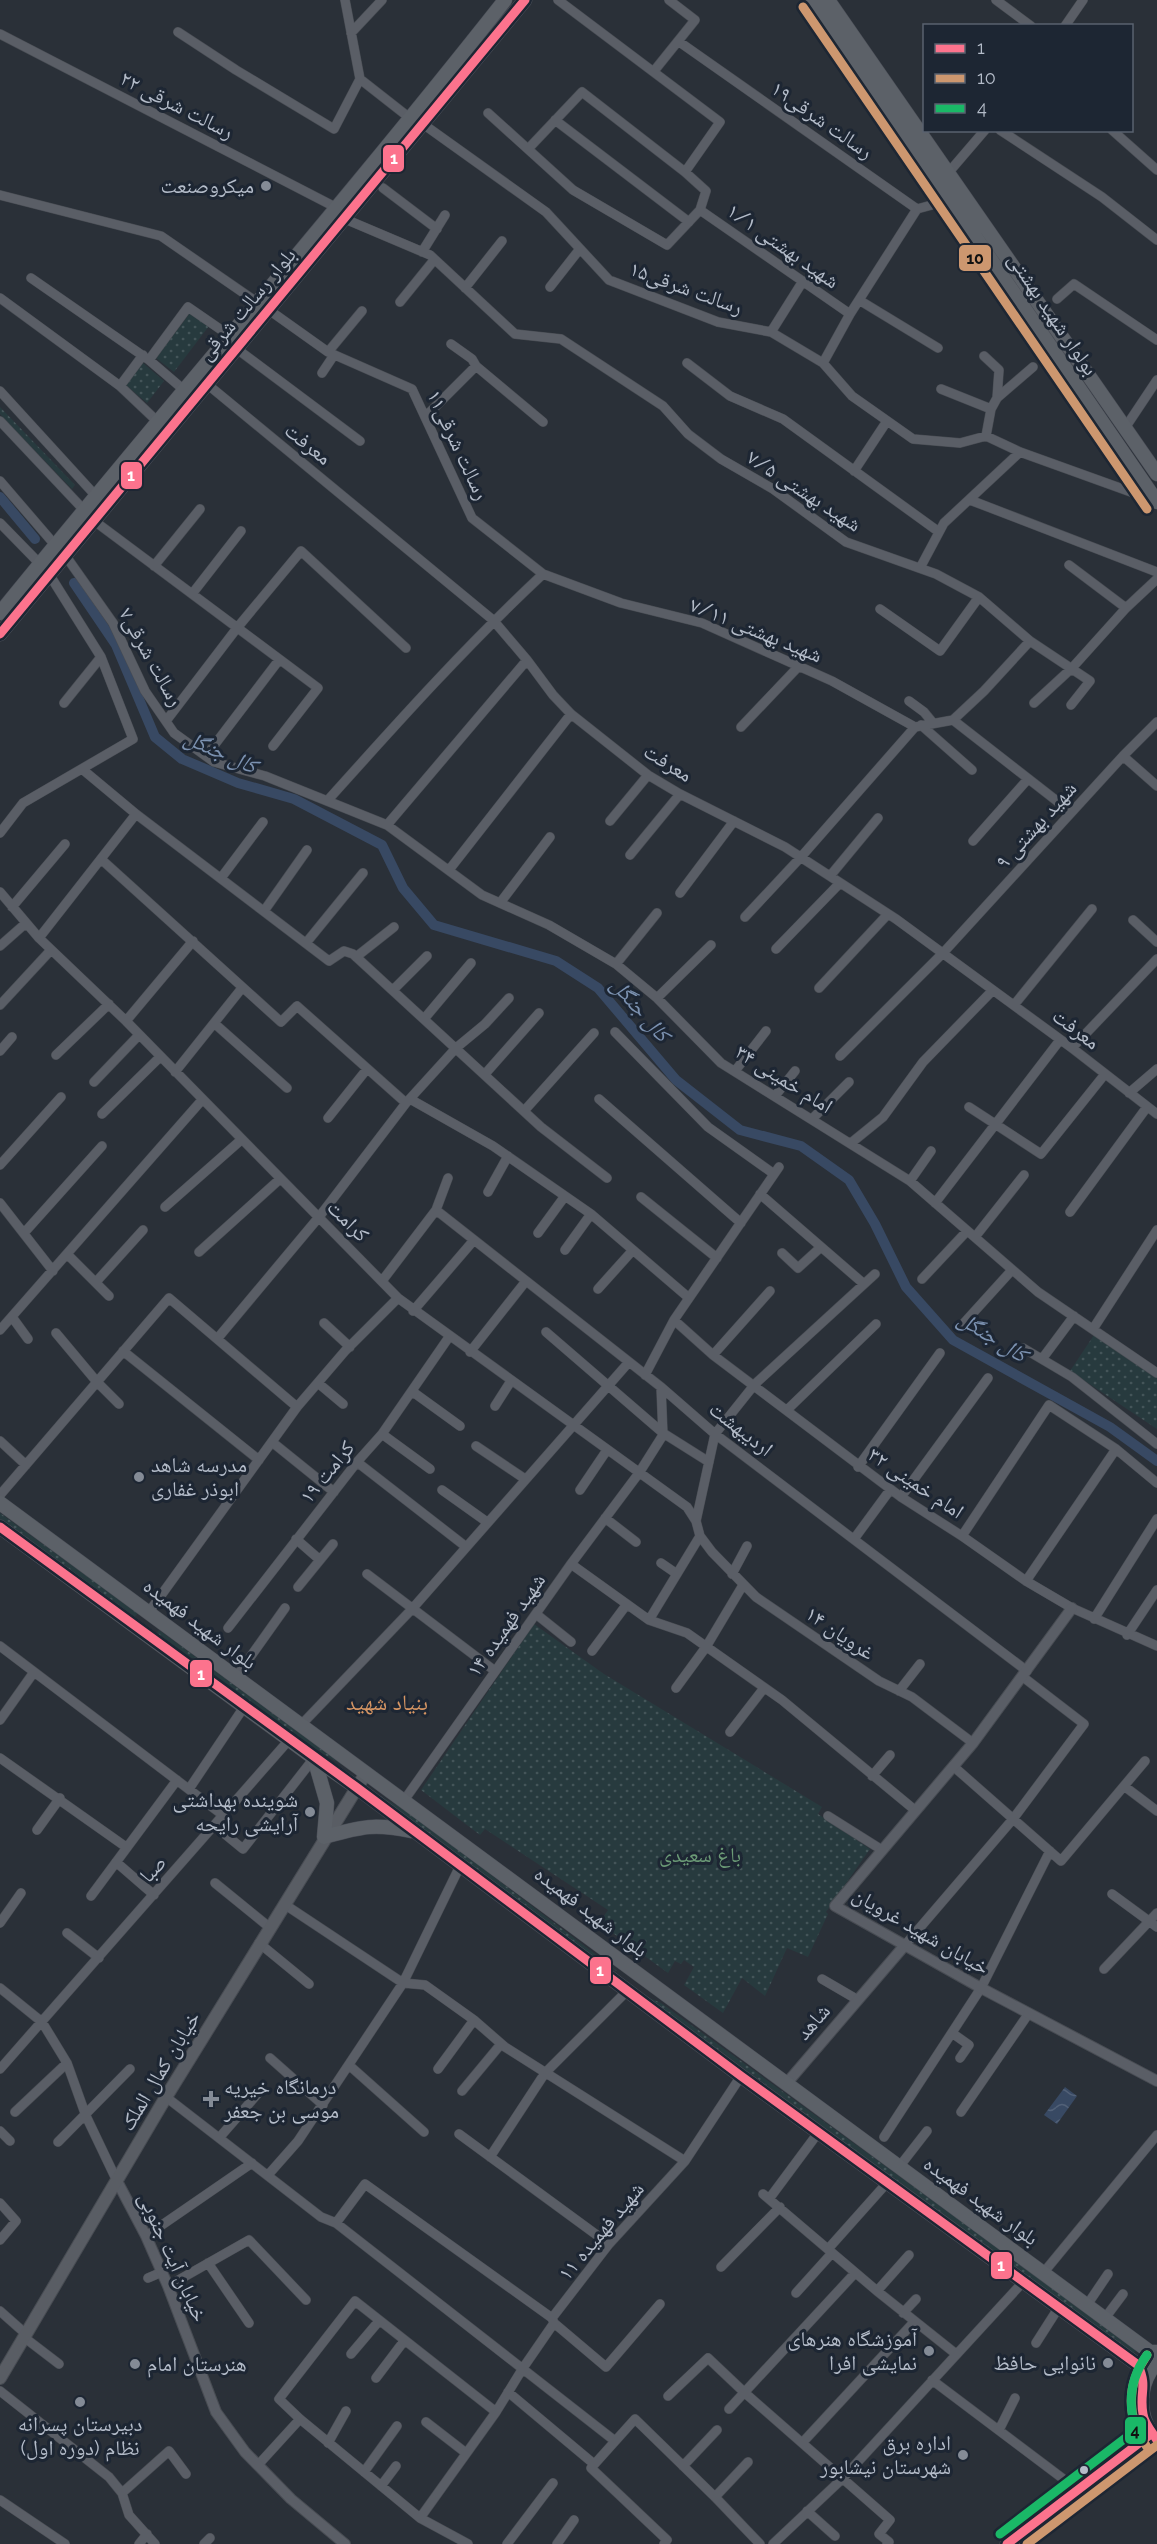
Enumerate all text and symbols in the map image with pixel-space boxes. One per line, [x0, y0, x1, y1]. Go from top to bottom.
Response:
legend [923, 24, 1133, 132]
text: 1 [977, 37, 985, 58]
street label: رسالت شرقی ۲۲ [116, 65, 238, 145]
text: 10 [977, 67, 996, 88]
street label: رسالت شرقی۱۹ [766, 75, 878, 165]
text: 4 [977, 97, 987, 118]
line badge: 1 [382, 144, 405, 173]
text: 1 [390, 149, 398, 168]
place label: میکروصنعت [160, 173, 254, 198]
marker: میکروصنعت [259, 179, 273, 193]
street label: شهید بهشتی ۱/۱ [722, 198, 844, 294]
street label: بلوار رسالت شرقی [192, 242, 302, 366]
line badge: 10 [958, 244, 992, 272]
street label: بولوار شهید بهشتی [1002, 248, 1104, 380]
text: 10 [966, 249, 984, 268]
street label: رسالت شرقی۱۵ [626, 256, 746, 320]
street label: رسالت شرقی۱۱ [421, 386, 495, 504]
street label: معرفت [280, 417, 337, 470]
street label: شهید بهشتی ۷/۵ [742, 444, 866, 538]
line badge: 1 [120, 461, 143, 490]
text: 1 [127, 466, 135, 485]
street label: شهید بهشتی ۷/۱۱ [686, 592, 826, 668]
street label: رسالت شرقی۷ [113, 603, 189, 711]
water label: کال جنگل [180, 724, 265, 781]
street label: معرفت [639, 738, 697, 787]
street label: شهید بهشتی ۹ [990, 776, 1082, 874]
water label: کال جنگل [605, 971, 679, 1050]
street label: معرفت [1048, 1003, 1105, 1054]
street label: امام خمینی ۳۴ [730, 1039, 837, 1120]
street label: کرامت [322, 1195, 375, 1247]
water label: کال جنگل [953, 1305, 1036, 1370]
street label: اردیبهشت [704, 1396, 778, 1461]
street label: کرامت ۱۹ [294, 1435, 360, 1508]
street label: امام خمینی ۳۲ [863, 1442, 969, 1525]
place label: مدرسه شاهد ابوذر غفاری [151, 1452, 247, 1501]
marker: مدرسه شاهد ابوذر غفاری [132, 1470, 146, 1484]
street label: شهید فهمیده ۱۴ [461, 1568, 550, 1681]
street label: بلوار شهید فهمیده [139, 1573, 262, 1674]
street label: غرویان ۱۴ [801, 1600, 880, 1665]
line badge: 1 [189, 1659, 213, 1688]
text: 1 [197, 1665, 205, 1684]
district label: بنیاد شهید [346, 1689, 428, 1715]
place label: شوینده بهداشتی آرایشی رایحه [173, 1787, 299, 1837]
marker: شوینده بهداشتی آرایشی رایحه [303, 1805, 317, 1819]
park label: باغ سعیدی [659, 1842, 741, 1868]
street label: صبا [134, 1850, 171, 1887]
street label: بلوار شهید فهمیده [530, 1861, 653, 1962]
street label: خیابان شهید غرویان [849, 1881, 994, 1980]
line badge: 1 [589, 1956, 612, 1985]
text: 1 [596, 1961, 604, 1980]
street label: شاهد [790, 1998, 835, 2045]
street label: خیابان کمال الملک [114, 2006, 205, 2135]
place label: درمانگاه خیریه موسی بن جعفر [223, 2074, 339, 2124]
marker: درمانگاه خیریه موسی بن جعفر [202, 2090, 220, 2108]
street label: بلوار شهید فهمیده [919, 2151, 1043, 2251]
street label: شهید فهمیده ۱۱ [552, 2176, 649, 2285]
street label: خیابان آیت جنوبی [133, 2188, 213, 2326]
line badge: 1 [990, 2251, 1013, 2280]
text: 1 [997, 2256, 1005, 2275]
place label: آموزشگاه هنرهای نمایشی افرا [788, 2326, 918, 2376]
marker: آموزشگاه هنرهای نمایشی افرا [922, 2344, 936, 2358]
place label: نانوایی حافظ [994, 2350, 1096, 2376]
place label: هنرستان امام [147, 2351, 247, 2378]
marker: نانوایی حافظ [1101, 2356, 1115, 2370]
marker: هنرستان امام [128, 2357, 142, 2371]
marker: دبیرستان پسرانه نظام (دوره اول) [73, 2395, 87, 2409]
place label: دبیرستان پسرانه نظام (دوره اول) [18, 2411, 142, 2462]
line badge: 4 [1124, 2416, 1147, 2445]
text: 4 [1130, 2421, 1140, 2440]
place label: اداره برق شهرستان نیشابور [819, 2430, 951, 2479]
marker: اداره برق شهرستان نیشابور [956, 2448, 970, 2462]
unlabelled marker [1078, 2464, 1090, 2476]

